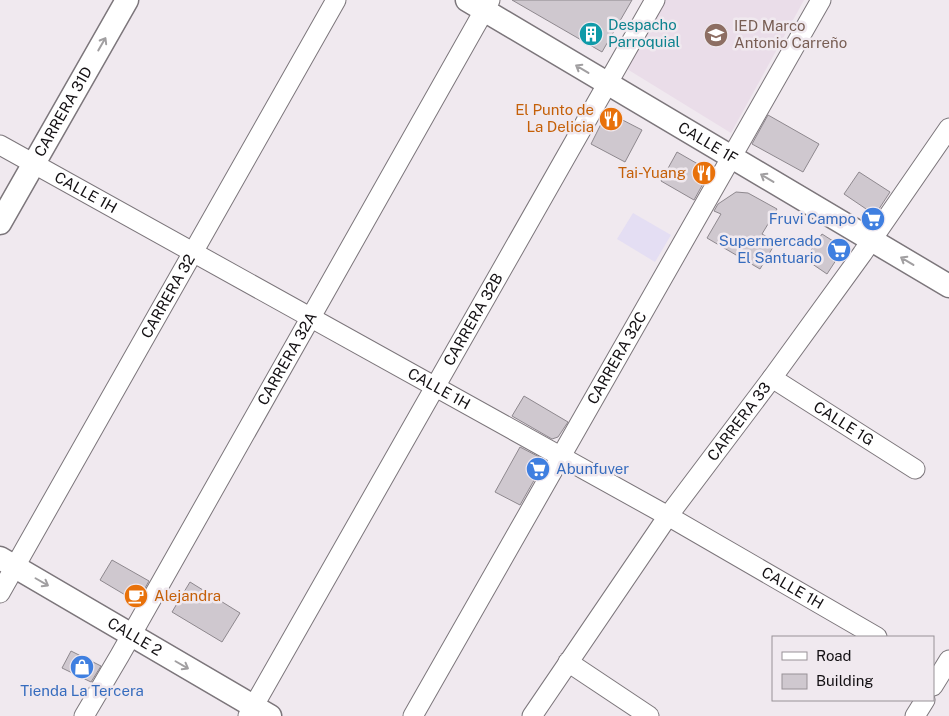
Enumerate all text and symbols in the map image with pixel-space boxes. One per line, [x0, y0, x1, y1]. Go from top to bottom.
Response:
place label: Despacho Parroquial [608, 16, 680, 50]
place label: IED Marco Antonio Carreño [734, 17, 847, 51]
building icon: Despacho Parroquial [578, 21, 604, 47]
school or university icon: IED Marco Antonio Carreño [703, 22, 729, 48]
one-way arrow [97, 37, 107, 52]
street label: CARRERA 31D [31, 63, 95, 160]
one-way arrow [576, 63, 590, 73]
place label: El Punto de La Delicia [515, 101, 594, 135]
restaurant icon: El Punto de La Delicia [598, 106, 624, 132]
street label: CALLE 1F [675, 118, 741, 167]
restaurant icon: Tai-Yuang [691, 160, 717, 186]
place label: Tai-Yuang [618, 164, 686, 181]
street label: CALLE 1H [52, 168, 120, 216]
one-way arrow [761, 173, 775, 183]
supermarket icon: Fruvi Campo [860, 206, 886, 232]
place label: Fruvi Campo [769, 210, 856, 227]
place label: Supermercado El Santuario [719, 232, 822, 266]
supermarket icon: Supermercado El Santuario [826, 237, 852, 263]
street label: CARRERA 32 [137, 251, 198, 341]
one-way arrow [901, 256, 915, 266]
street label: CARRERA 32B [440, 270, 506, 369]
street label: CARRERA 32A [254, 309, 320, 408]
street label: CARRERA 32C [583, 309, 650, 407]
street label: CALLE 1H [405, 364, 473, 412]
street label: CARRERA 33 [704, 379, 774, 464]
street label: CALLE 1G [811, 398, 877, 449]
supermarket icon: Abunfuver [525, 456, 551, 482]
place label: Abunfuver [556, 460, 629, 477]
street label: CALLE 1H [759, 563, 827, 612]
one-way arrow [35, 578, 49, 588]
cafe icon: Alejandra [123, 583, 149, 609]
place label: Alejandra [154, 587, 221, 604]
street label: CALLE 2 [105, 614, 165, 659]
legend [772, 636, 934, 701]
text: Road [816, 647, 852, 664]
shop icon: Tienda La Tercera [69, 654, 95, 680]
one-way arrow [175, 660, 189, 670]
text: Building [816, 672, 874, 689]
place label: Tienda La Tercera [20, 682, 144, 699]

